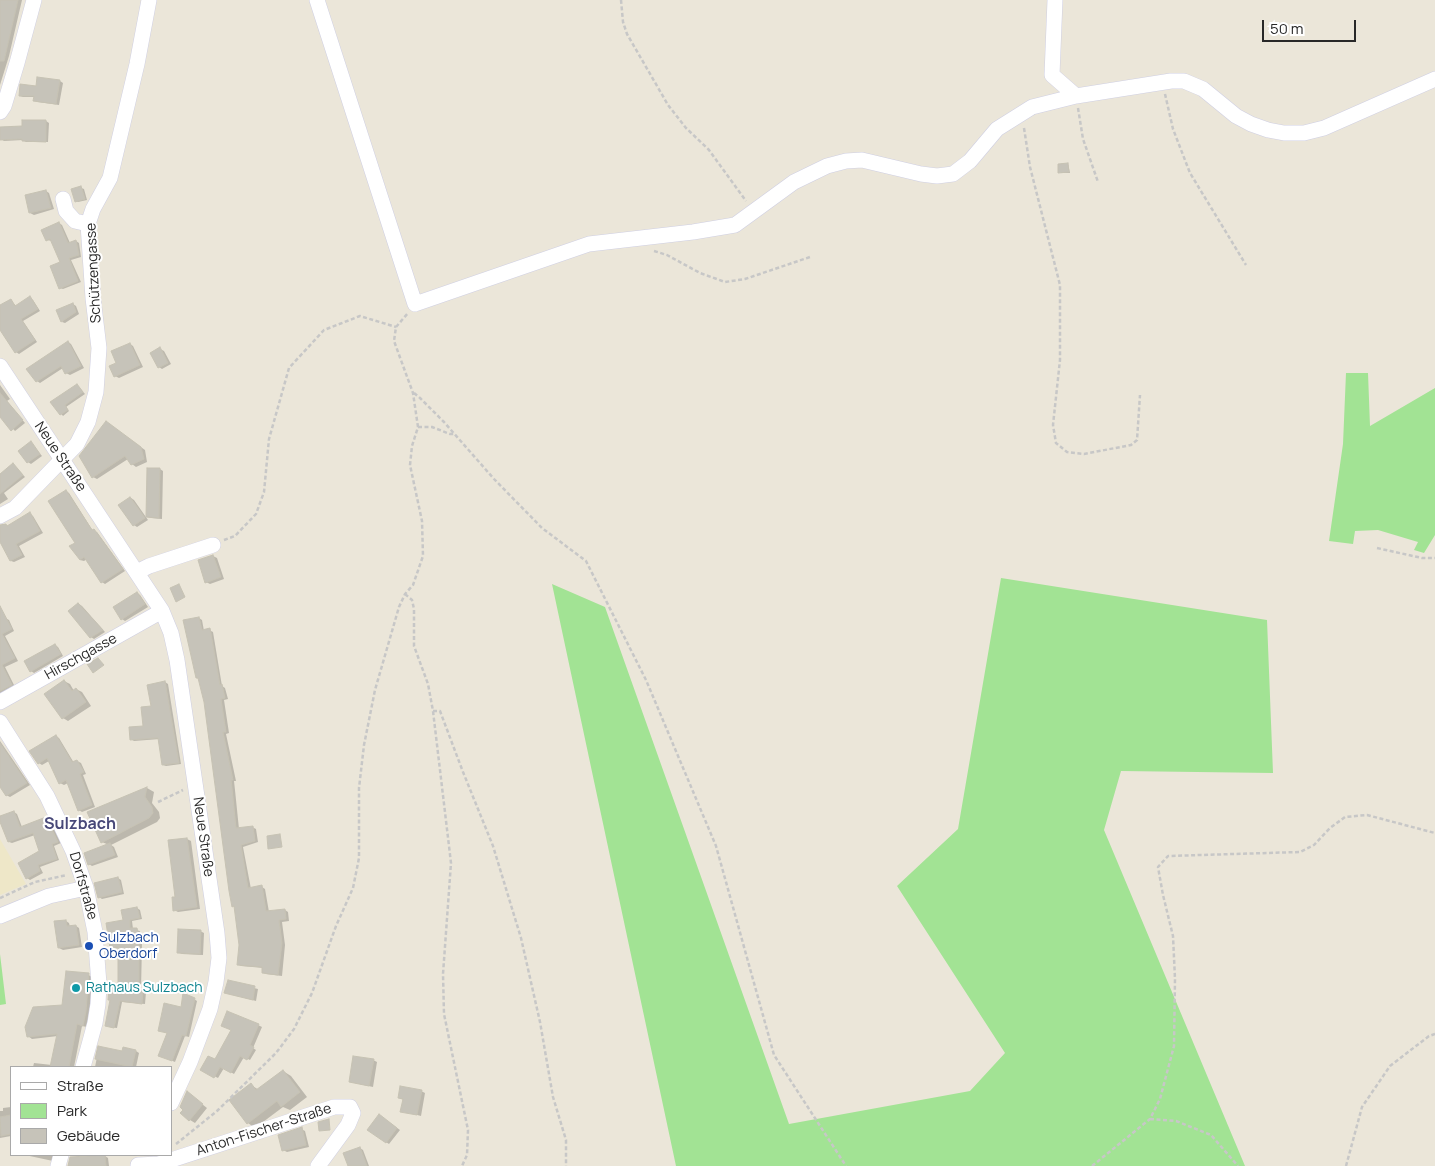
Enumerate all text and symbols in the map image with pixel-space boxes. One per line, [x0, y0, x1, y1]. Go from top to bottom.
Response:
scale bar [1265, 10, 1359, 42]
text: 50 m [1270, 18, 1304, 39]
street label: Schützengasse [83, 222, 105, 324]
street label: Neue Straße [31, 419, 89, 495]
street label: Hirschgasse [42, 630, 120, 684]
street label: Neue Straße [189, 796, 217, 878]
district label: Sulzbach [44, 815, 116, 835]
street label: Dorfstraße [65, 850, 101, 922]
place label: Sulzbach Oberdorf [99, 930, 159, 962]
marker: Sulzbach Oberdorf [83, 940, 95, 952]
place label: Rathaus Sulzbach [86, 980, 203, 996]
marker: Rathaus Sulzbach [70, 982, 82, 994]
legend [10, 1066, 172, 1156]
text: Straße [57, 1075, 103, 1096]
text: Park [57, 1100, 87, 1121]
street label: Anton-Fischer-Straße [194, 1100, 334, 1160]
text: Gebäude [57, 1125, 120, 1146]

